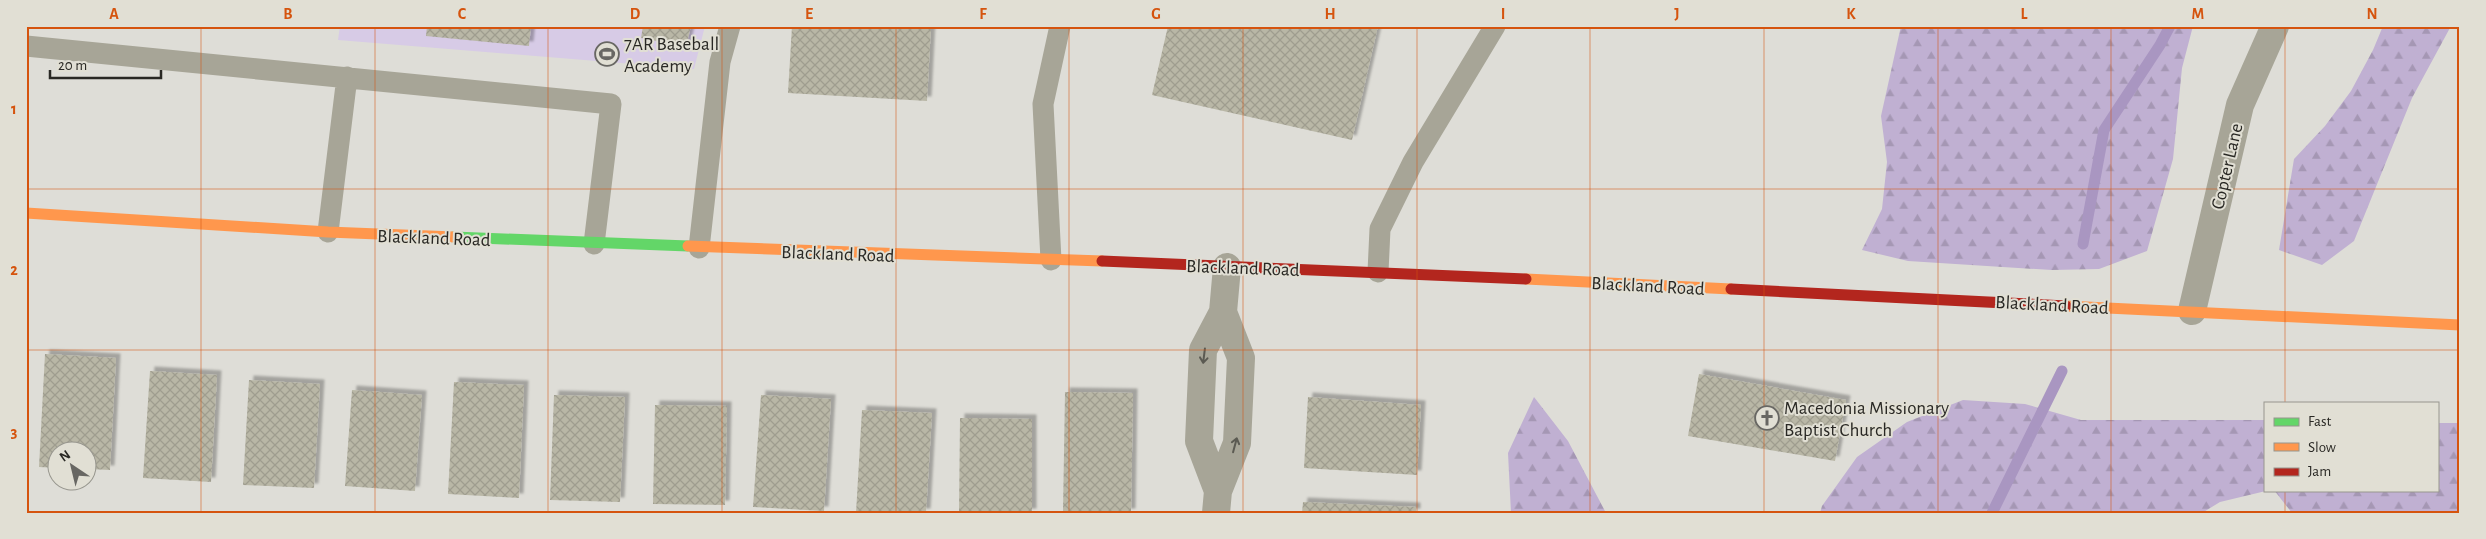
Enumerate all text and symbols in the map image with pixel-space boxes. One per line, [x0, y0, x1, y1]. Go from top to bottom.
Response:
text: A [109, 6, 119, 22]
text: B [283, 6, 293, 22]
text: C [458, 6, 467, 22]
text: D [630, 6, 641, 22]
text: E [805, 6, 813, 22]
text: F [979, 6, 987, 22]
text: G [1151, 6, 1161, 22]
text: H [1324, 6, 1336, 22]
text: I [1501, 6, 1505, 22]
text: J [1674, 6, 1680, 22]
text: K [1846, 6, 1856, 22]
text: L [2021, 6, 2028, 22]
text: M [2192, 6, 2204, 22]
text: N [2366, 6, 2378, 22]
place label: 7AR Baseball Academy [624, 35, 719, 76]
sports icon: 7AR Baseball Academy [594, 41, 620, 67]
scale bar [50, 48, 161, 80]
text: 20 m [58, 58, 87, 73]
text: 1 [11, 101, 17, 117]
street label: Copter Lane [2208, 122, 2247, 211]
street label: Blackland Road [377, 227, 491, 250]
street label: Blackland Road [781, 243, 895, 266]
street label: Blackland Road [1186, 257, 1300, 280]
text: 2 [10, 262, 18, 278]
street label: Blackland Road [1591, 274, 1705, 299]
street label: Blackland Road [1995, 293, 2109, 318]
one-way arrow [1199, 347, 1209, 363]
place label: Macedonia Missionary Baptist Church [1784, 399, 1949, 440]
legend [2264, 402, 2438, 492]
church icon: Macedonia Missionary Baptist Church [1754, 405, 1780, 431]
text: Fast [2308, 414, 2332, 429]
text: 3 [11, 424, 18, 440]
one-way arrow [1231, 438, 1241, 454]
text: Slow [2308, 440, 2336, 455]
north arrow [48, 442, 98, 492]
text: N [57, 448, 73, 465]
text: Jam [2308, 464, 2331, 479]

